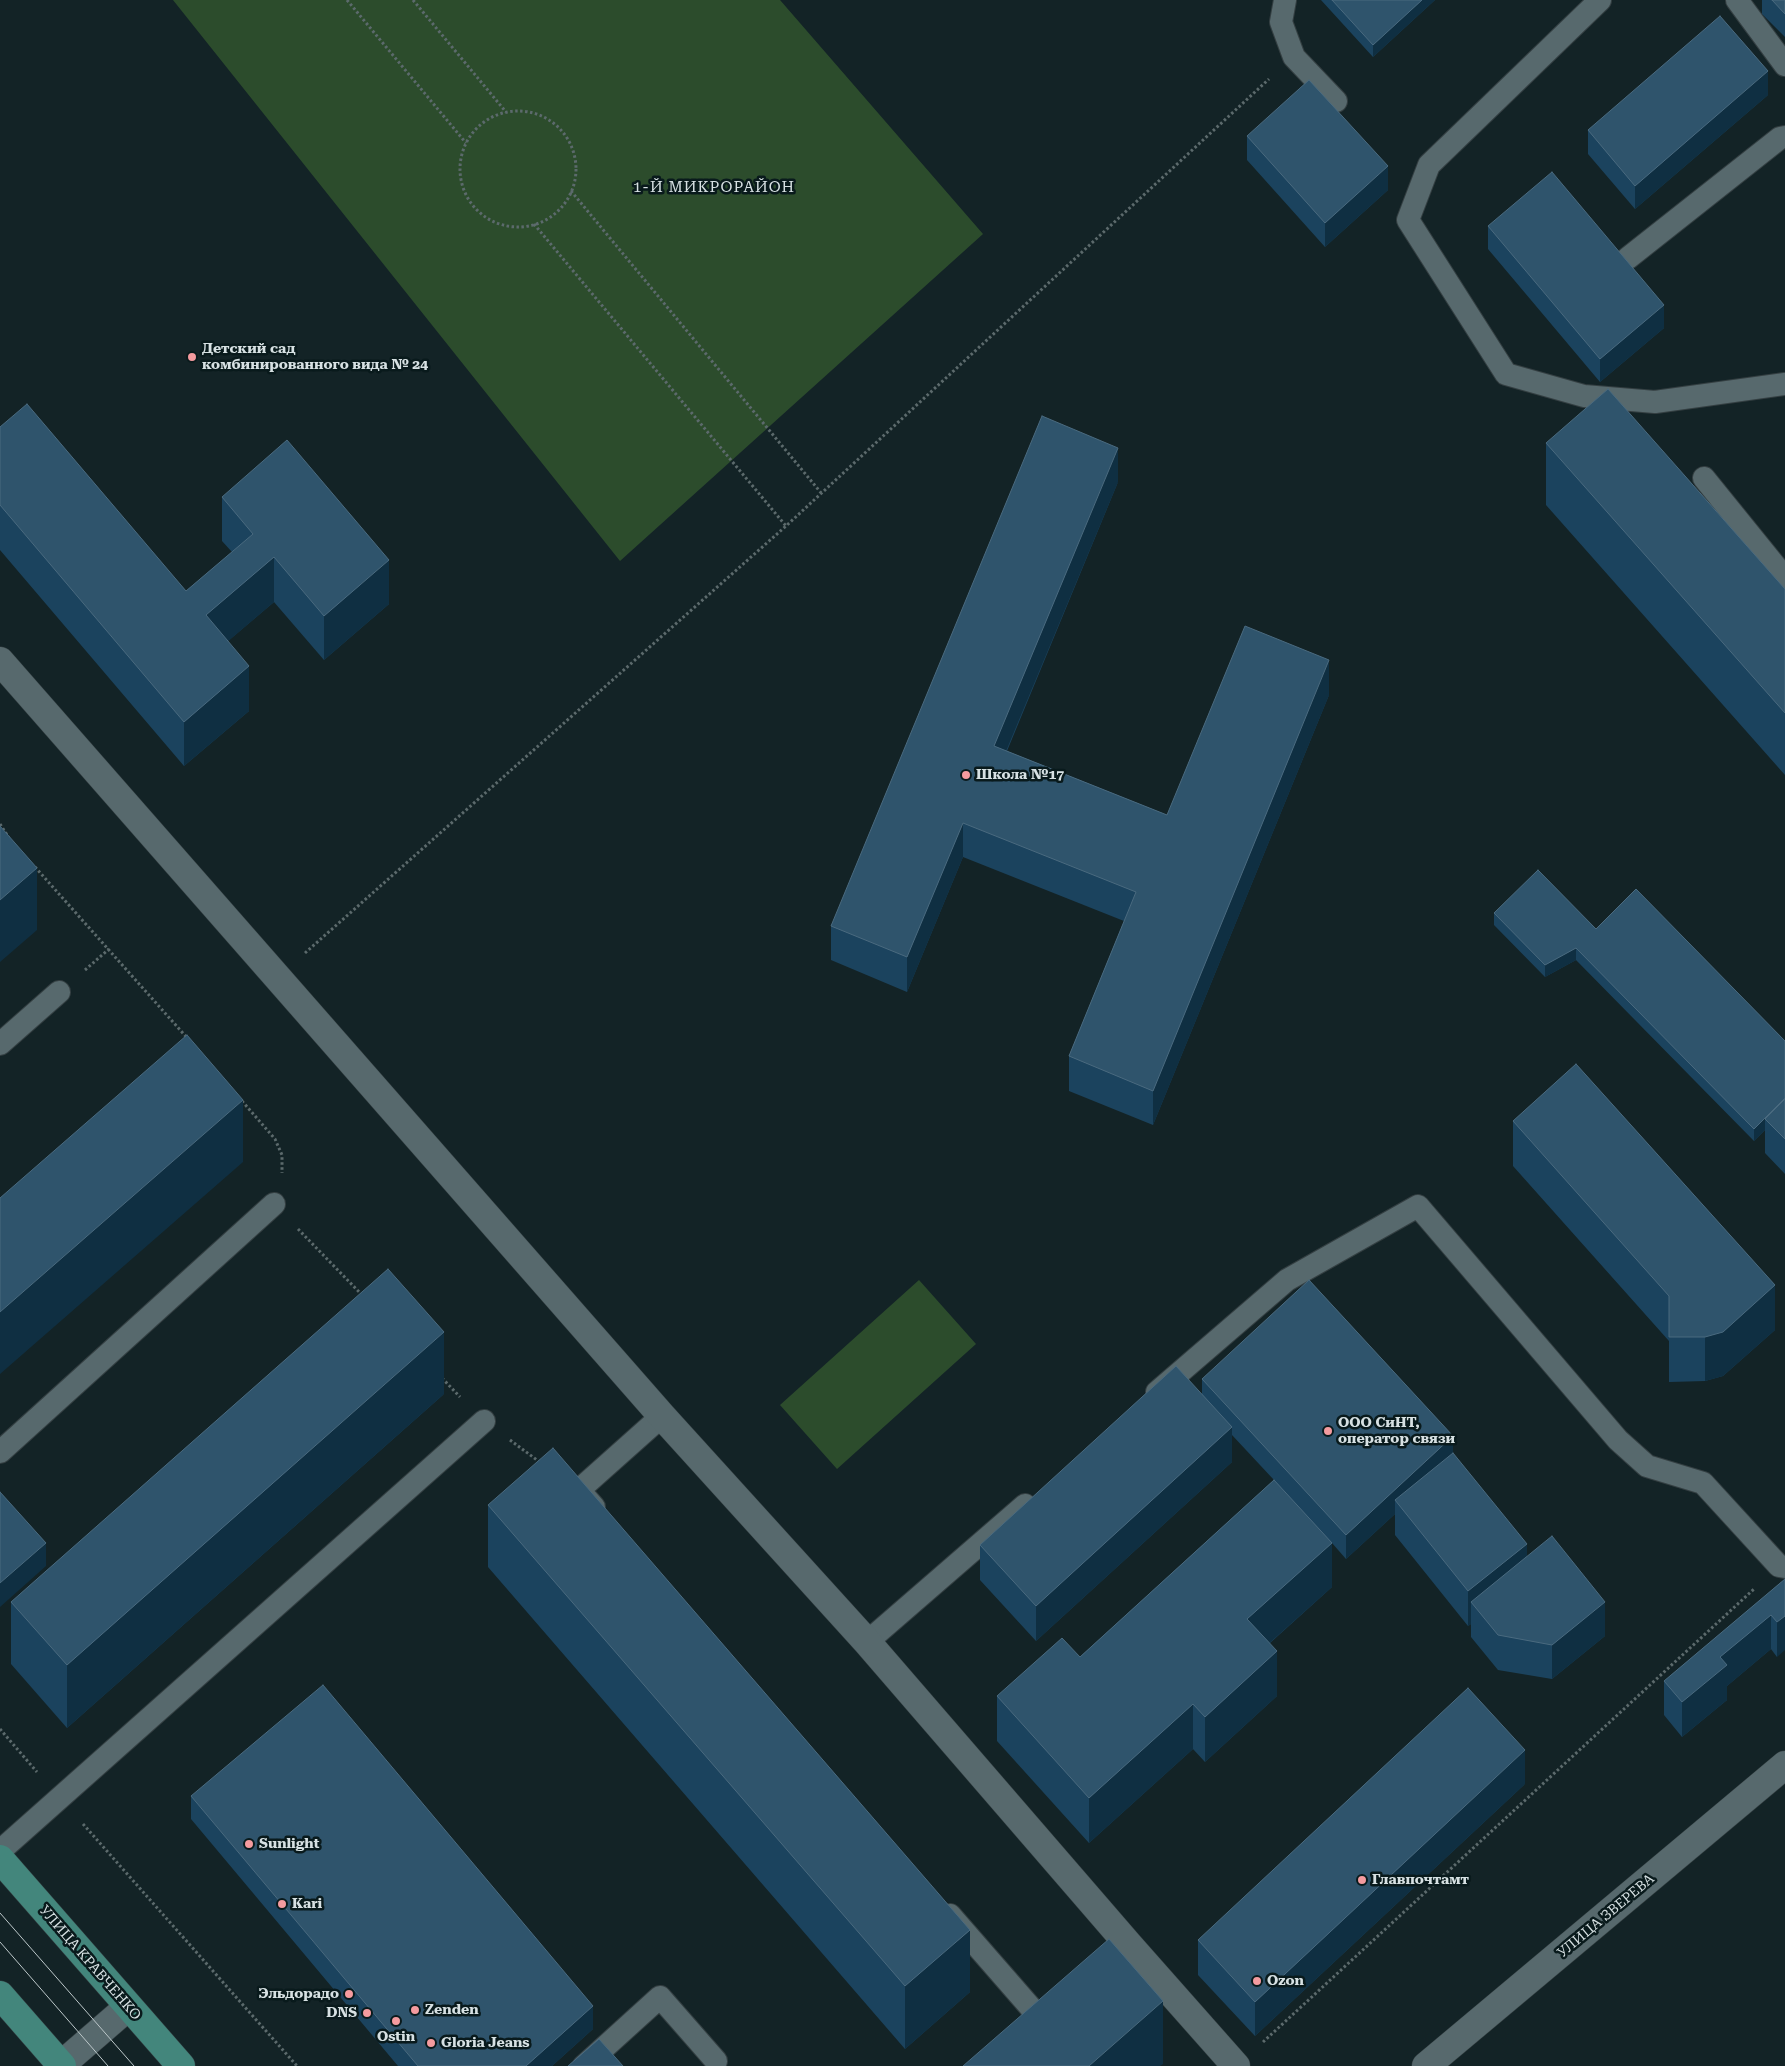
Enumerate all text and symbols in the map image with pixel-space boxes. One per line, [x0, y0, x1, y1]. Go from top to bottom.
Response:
district label: 1-Й МИКРОРАЙОН [631, 179, 797, 197]
place label: Детский сад комбинированного вида № 24 [202, 341, 428, 374]
marker: Детский сад комбинированного вида № 24 [186, 351, 198, 363]
place label: Школа №17 [976, 767, 1064, 783]
marker: Школа №17 [960, 769, 972, 781]
place label: ООО СиНТ, оператор связи [1338, 1415, 1455, 1448]
marker: ООО СиНТ, оператор связи [1322, 1425, 1334, 1437]
place label: Sunlight [259, 1836, 319, 1852]
marker: Sunlight [243, 1838, 255, 1850]
street label: УЛИЦА ЗВЕРЕВА [1554, 1871, 1658, 1961]
place label: Главпочтамт [1372, 1872, 1469, 1888]
marker: Главпочтамт [1356, 1874, 1368, 1886]
place label: Kari [292, 1896, 322, 1912]
marker: Kari [276, 1898, 288, 1910]
street label: УЛИЦА КРАВЧЕНКО [36, 1902, 144, 2024]
place label: Ozon [1267, 1973, 1304, 1989]
marker: Ozon [1251, 1975, 1263, 1987]
place label: Эльдорадо [259, 1986, 339, 2002]
marker: Эльдорадо [343, 1988, 355, 2000]
place label: Zenden [425, 2002, 479, 2018]
marker: Zenden [409, 2004, 421, 2016]
place label: DNS [326, 2005, 357, 2021]
marker: DNS [361, 2007, 373, 2019]
marker: Ostin [390, 2015, 402, 2027]
place label: Ostin [377, 2029, 415, 2045]
place label: Gloria Jeans [441, 2035, 530, 2051]
marker: Gloria Jeans [425, 2037, 437, 2049]

